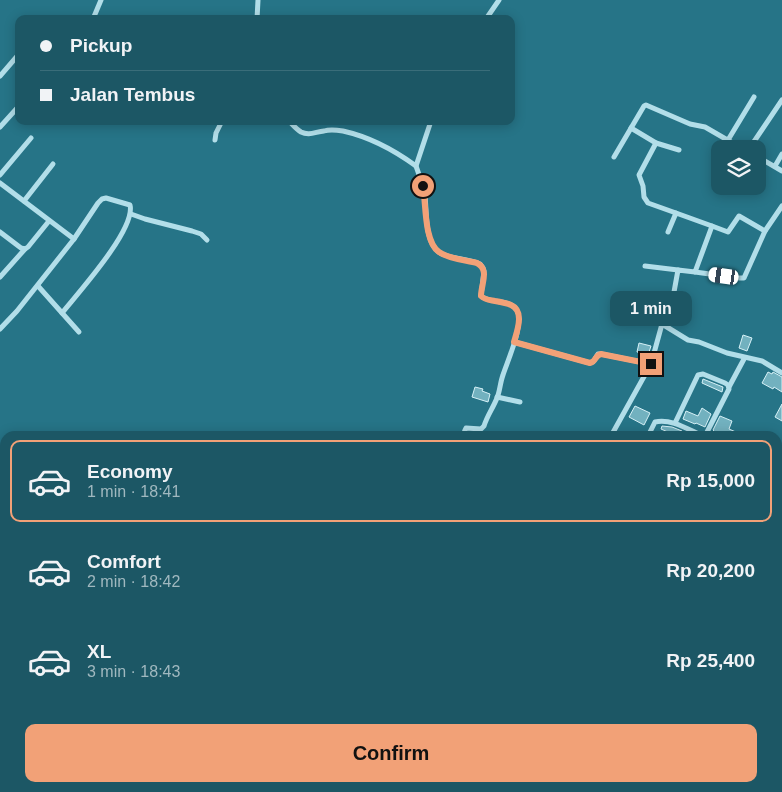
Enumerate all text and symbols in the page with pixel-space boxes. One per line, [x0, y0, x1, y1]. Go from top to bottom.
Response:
text: Pickup [70, 35, 132, 56]
text: Jalan Tembus [70, 84, 195, 105]
map controls [711, 140, 766, 195]
button: layers [711, 140, 766, 195]
route start [412, 175, 434, 197]
car [708, 266, 739, 286]
callout: 1 min [610, 292, 692, 326]
text: 1 min [630, 300, 672, 317]
route end [640, 353, 662, 375]
icon: car [27, 459, 72, 504]
text: Economy [87, 461, 173, 482]
text: Rp 15,000 [666, 470, 755, 491]
text: 1 min · 18:41 [87, 483, 180, 500]
icon: car [27, 549, 72, 594]
text: Comfort [87, 551, 161, 572]
text: Rp 20,200 [666, 560, 755, 581]
text: 2 min · 18:42 [87, 573, 180, 590]
icon: car [27, 639, 72, 684]
text: XL [87, 641, 111, 662]
text: Rp 25,400 [666, 650, 755, 671]
text: 3 min · 18:43 [87, 663, 180, 680]
button: Confirm [25, 724, 757, 782]

